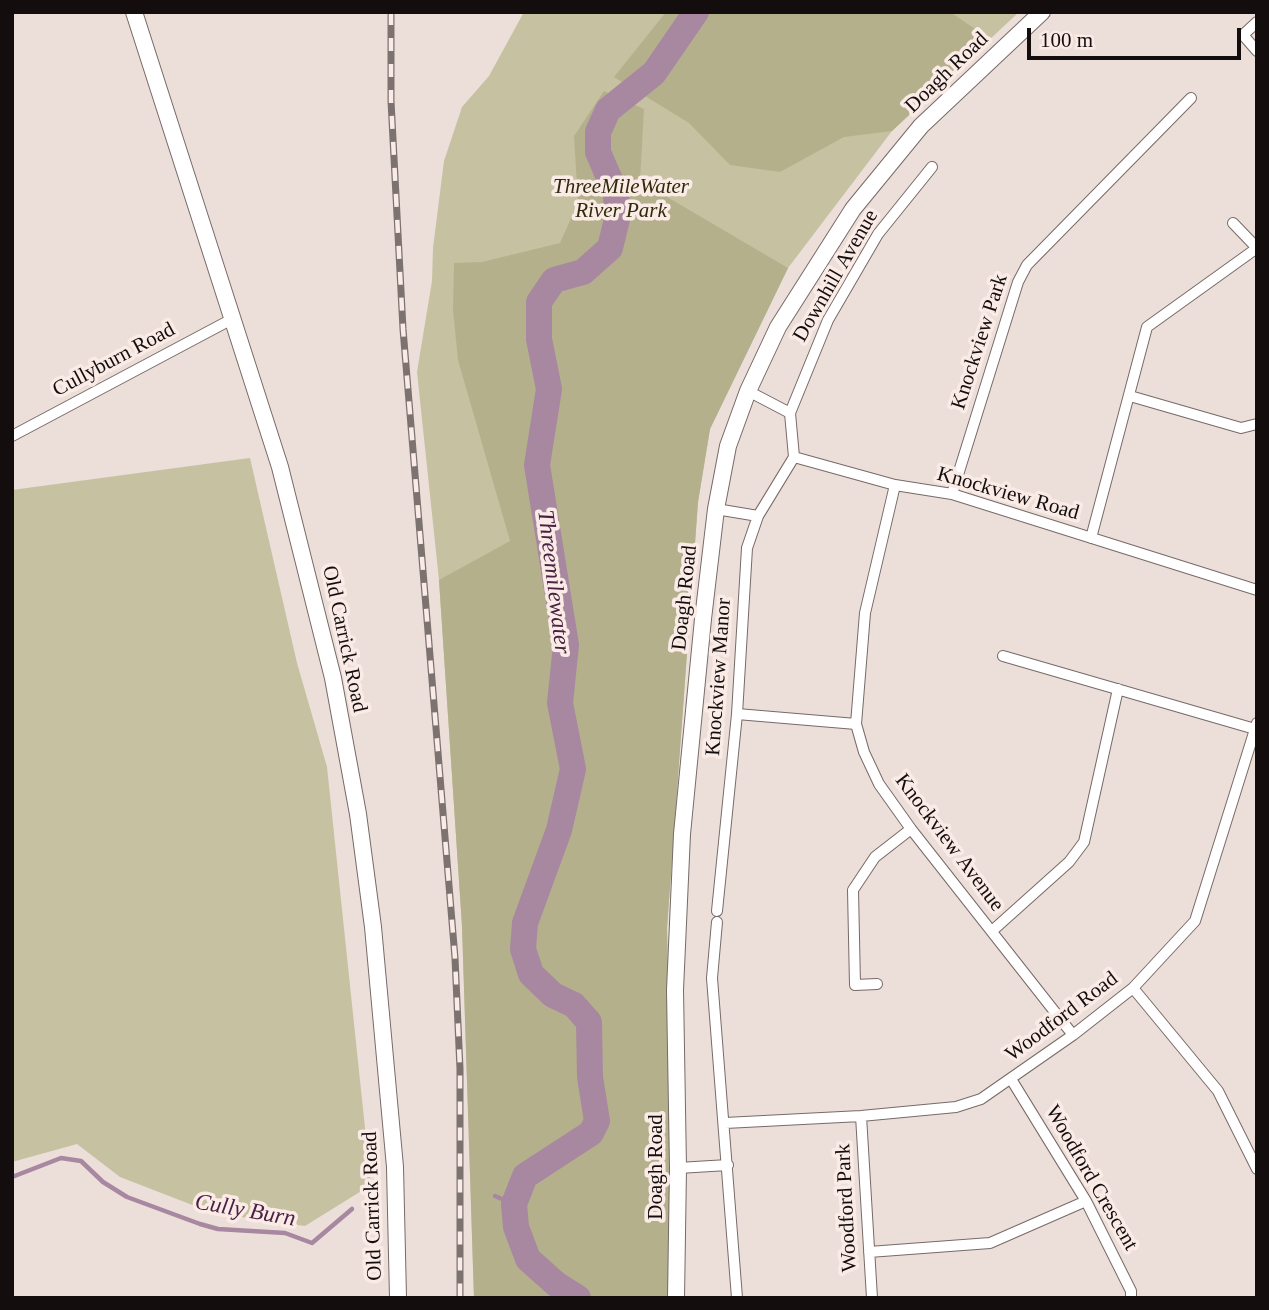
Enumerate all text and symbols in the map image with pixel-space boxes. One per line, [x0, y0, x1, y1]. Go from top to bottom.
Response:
scale bar [1031, 14, 1244, 58]
street label: Doagh Road [900, 27, 994, 119]
text: 100 m [1040, 28, 1093, 52]
park label: ThreeMileWater River Park [553, 174, 689, 224]
street label: Downhill Avenue [788, 205, 884, 347]
street label: Knockview Park [946, 271, 1014, 413]
street label: Cullyburn Road [49, 317, 179, 403]
street label: Knockview Road [934, 462, 1082, 526]
water label: Threemilewater [530, 508, 576, 656]
street label: Doagh Road [667, 544, 703, 652]
street label: Old Carrick Road [316, 563, 372, 715]
street label: Knockview Manor [701, 597, 737, 757]
street label: Knockview Avenue [889, 769, 1009, 917]
street label: Woodford Road [1001, 967, 1123, 1067]
street label: Woodford Crescent [1039, 1101, 1143, 1255]
street label: Doagh Road [643, 1114, 669, 1220]
street label: Old Carrick Road [358, 1131, 388, 1281]
street label: Woodford Park [831, 1143, 863, 1273]
water label: Cully Burn [193, 1189, 297, 1233]

